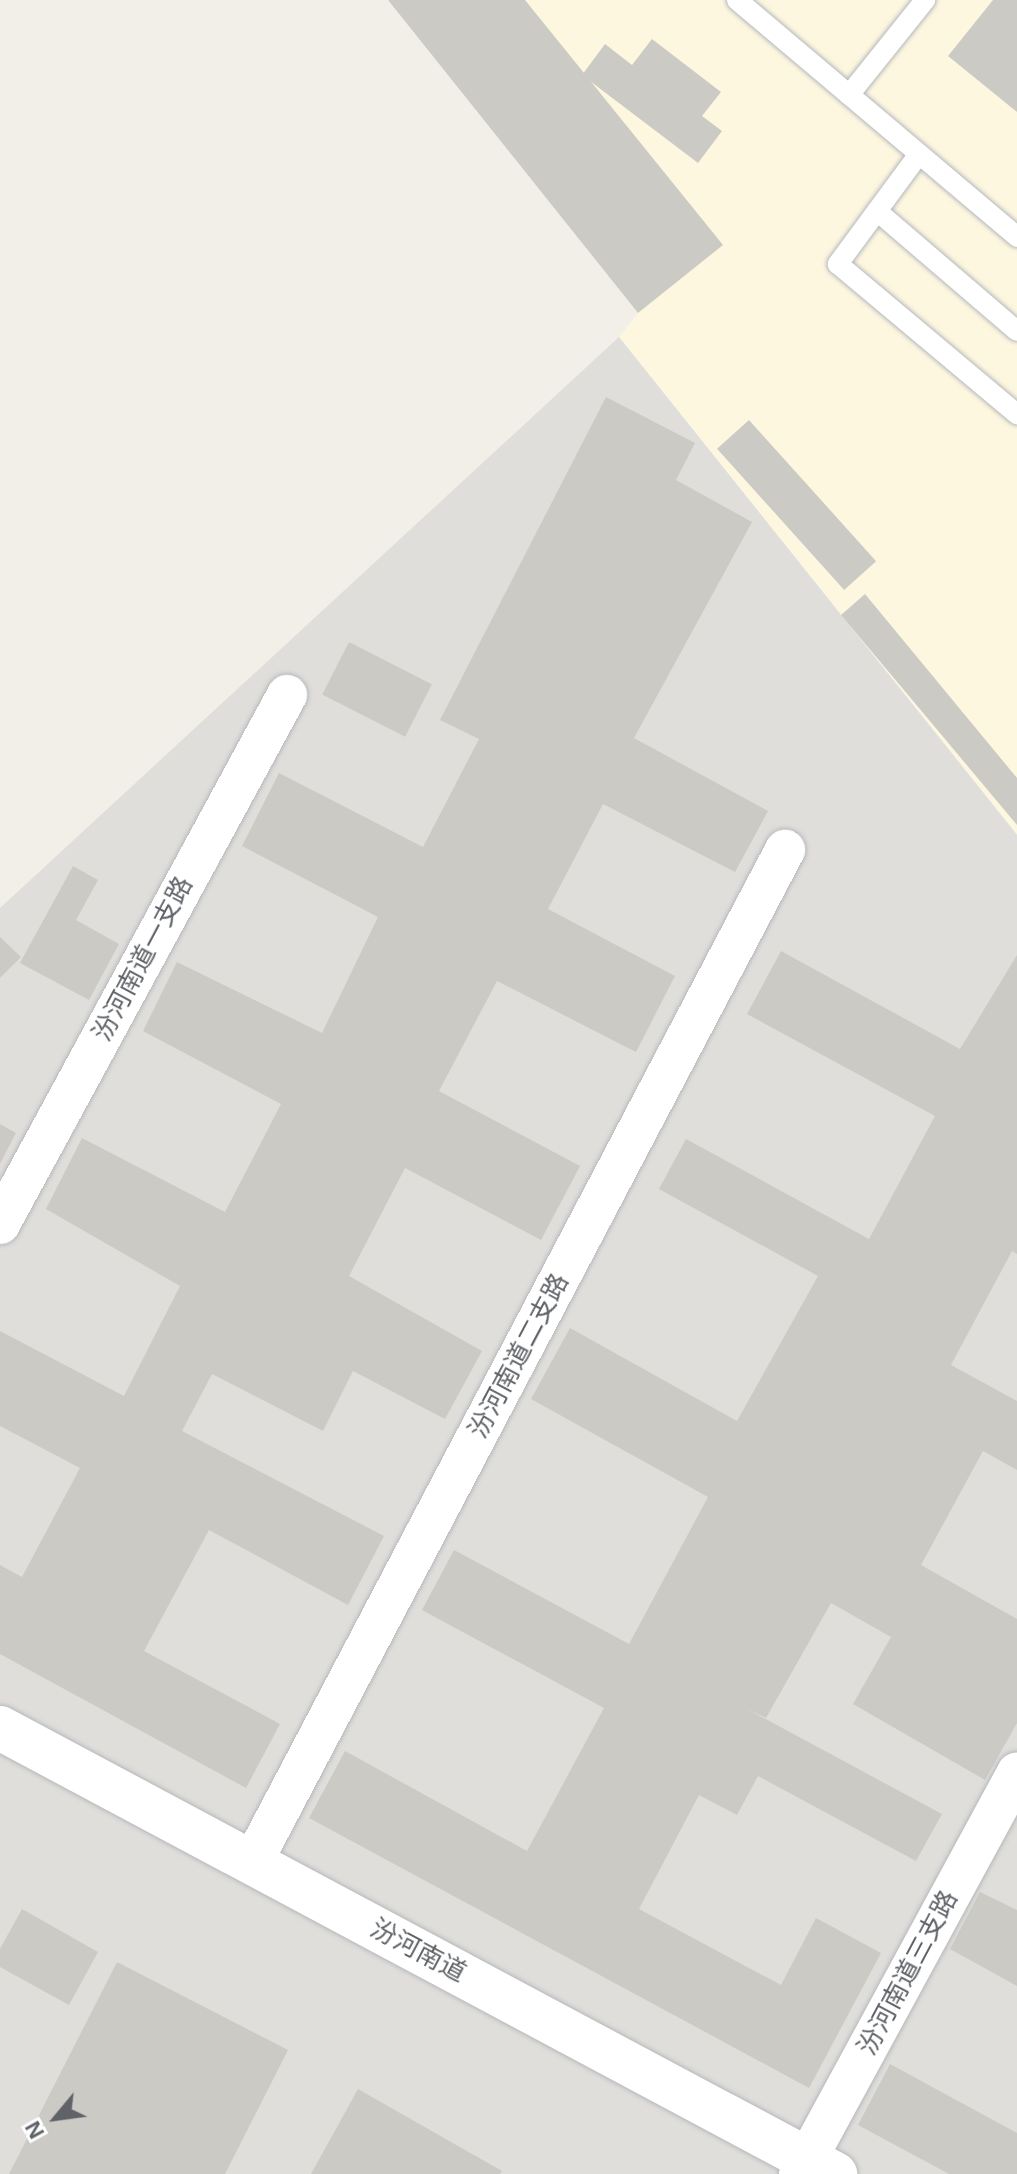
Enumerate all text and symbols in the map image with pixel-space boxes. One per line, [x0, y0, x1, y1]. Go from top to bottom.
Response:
street label: 汾河南道一支路 [87, 871, 199, 1047]
street label: 汾河南道二支路 [463, 1268, 575, 1444]
street label: 汾河南道三支路 [852, 1885, 964, 2061]
street label: 汾河南道 [365, 1913, 471, 1989]
north arrow [16, 2078, 96, 2158]
text: N [20, 2117, 49, 2143]

